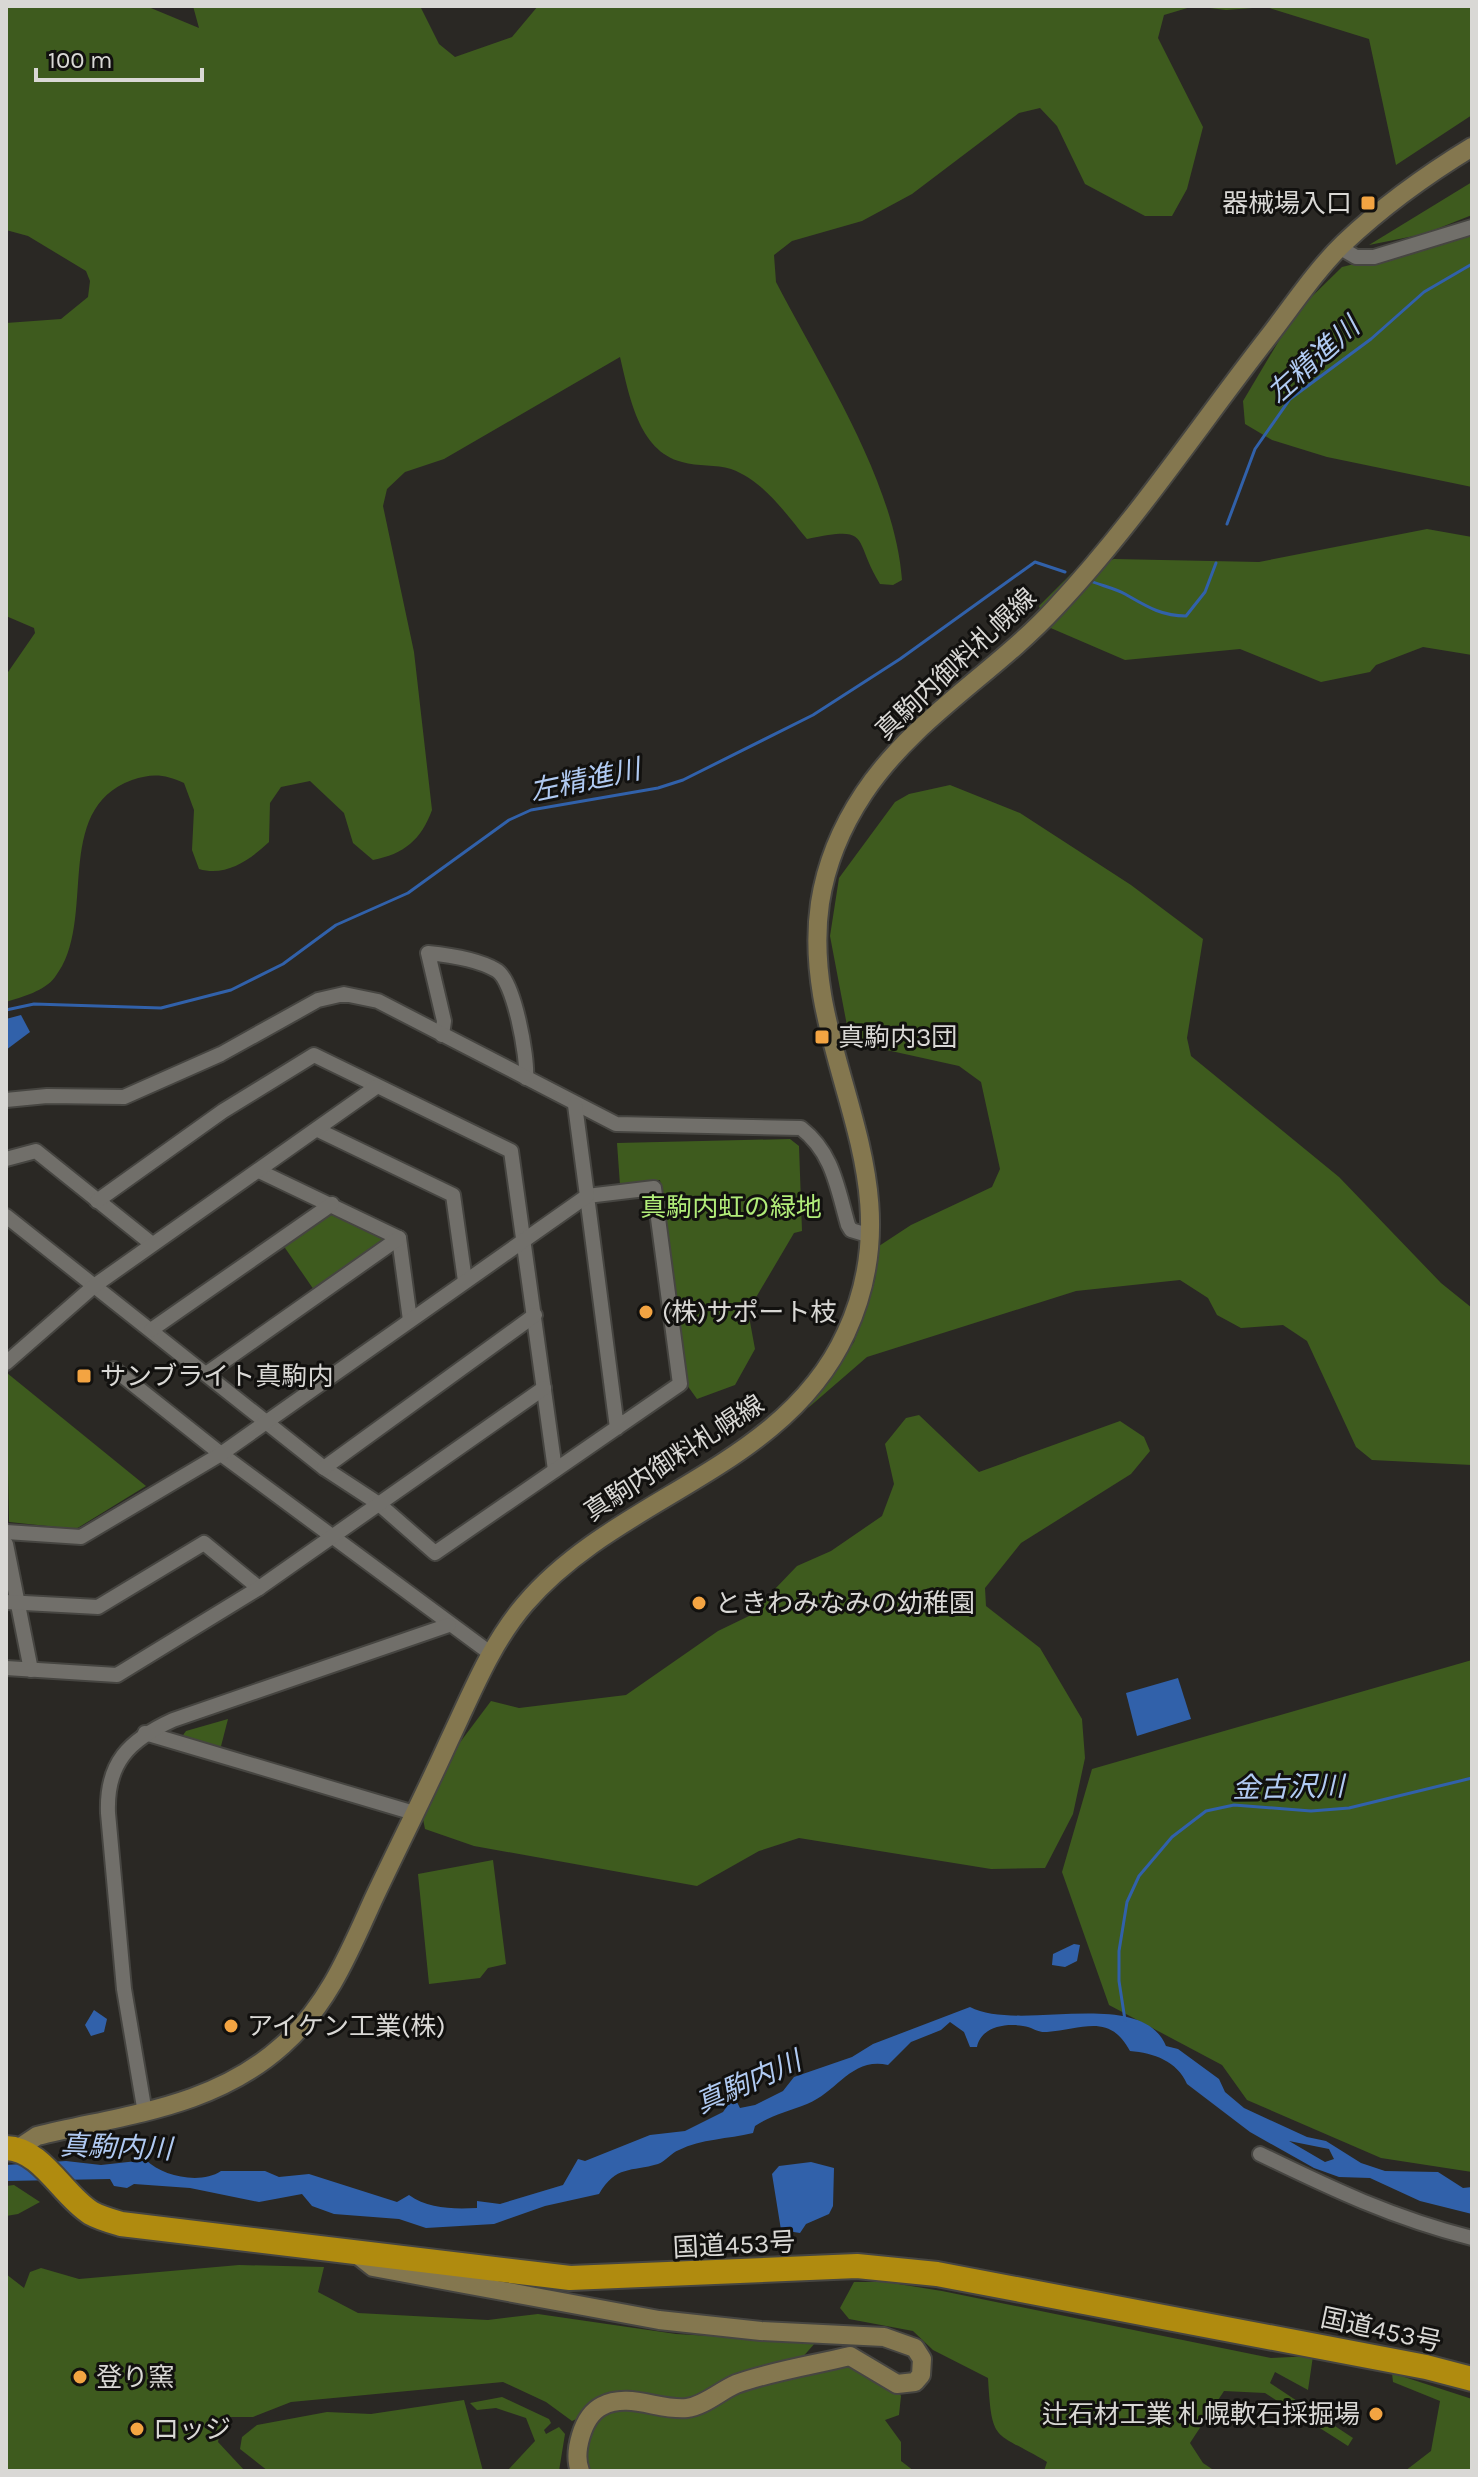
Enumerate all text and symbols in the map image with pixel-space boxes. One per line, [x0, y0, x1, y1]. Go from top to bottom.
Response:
scale bar [36, 32, 202, 82]
text: 100 m [48, 46, 113, 74]
place label: 器械場入口 [1222, 188, 1352, 219]
marker: 器械場入口 [1359, 194, 1377, 212]
water label: 左精進川 [1260, 308, 1368, 410]
street label: 真駒内御料札幌線 [869, 582, 1043, 746]
water label: 左精進川 [527, 752, 646, 808]
place label: 真駒内3団 [838, 1022, 957, 1053]
marker: 真駒内3団 [813, 1028, 831, 1046]
park label: 真駒内虹の緑地 [640, 1192, 822, 1223]
place label: (株)サポート枝 [662, 1297, 837, 1328]
marker: (株)サポート枝 [637, 1303, 655, 1321]
place label: サンブライト真駒内 [100, 1361, 333, 1392]
marker: サンブライト真駒内 [75, 1367, 93, 1385]
street label: 真駒内御料札幌線 [578, 1388, 770, 1528]
place label: ときわみなみの幼稚園 [715, 1588, 975, 1619]
marker: ときわみなみの幼稚園 [690, 1594, 708, 1612]
water label: 金古沢川 [1232, 1769, 1347, 1804]
place label: アイケン工業(株) [247, 2011, 445, 2042]
marker: アイケン工業(株) [222, 2017, 240, 2035]
water label: 真駒内川 [690, 2043, 809, 2120]
water label: 真駒内川 [59, 2129, 176, 2166]
street label: 国道453号 [672, 2226, 796, 2264]
street label: 国道453号 [1318, 2302, 1444, 2358]
place label: 登り窯 [96, 2362, 174, 2393]
marker: 登り窯 [71, 2368, 89, 2386]
place label: 辻石材工業 札幌軟石採掘場 [1042, 2399, 1360, 2430]
marker: 辻石材工業 札幌軟石採掘場 [1367, 2405, 1385, 2423]
place label: ロッジ [153, 2414, 231, 2445]
marker: ロッジ [128, 2420, 146, 2438]

